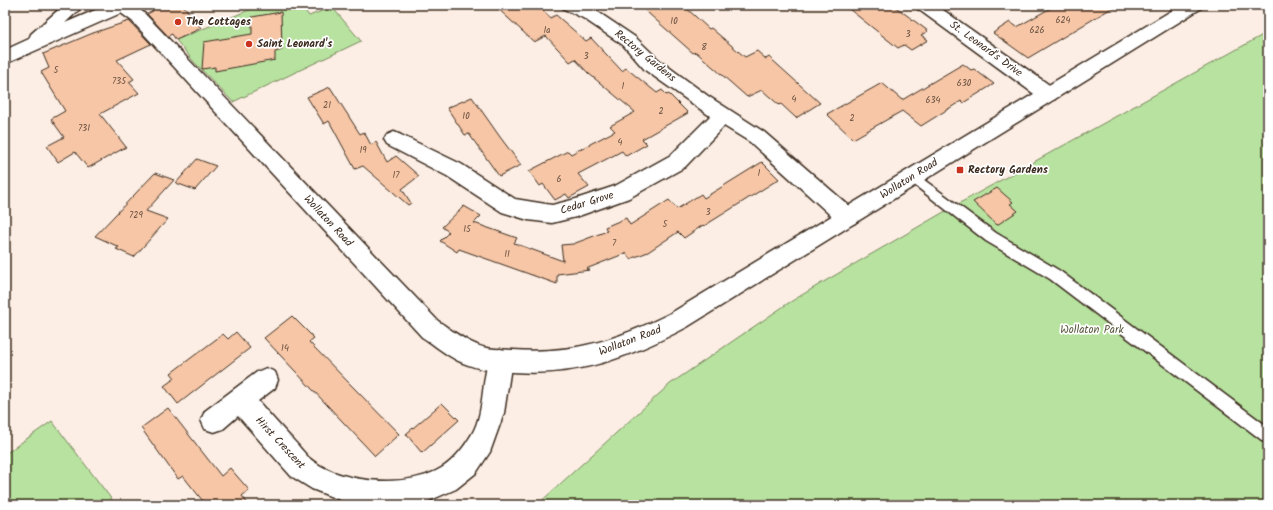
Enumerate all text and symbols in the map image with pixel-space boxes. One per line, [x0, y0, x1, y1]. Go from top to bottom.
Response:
place label: The Cottages [186, 13, 252, 31]
house number: 624 [1055, 13, 1071, 28]
house number: 10 [670, 14, 678, 29]
street label: St. Leonard's Drive [946, 16, 1026, 82]
marker: The Cottages [173, 17, 183, 27]
house number: 1a [543, 23, 551, 38]
house number: 626 [1029, 23, 1045, 38]
street label: Rectory Gardens [610, 25, 680, 87]
house number: 3 [905, 27, 911, 42]
place label: Saint Leonard's [257, 35, 333, 53]
marker: Saint Leonard's [244, 39, 254, 49]
house number: 8 [701, 40, 707, 55]
house number: 3 [583, 49, 589, 64]
house number: 5 [54, 63, 60, 78]
house number: 735 [112, 74, 127, 89]
house number: 630 [957, 76, 972, 91]
house number: 1 [622, 79, 625, 94]
house number: 4 [792, 92, 797, 107]
house number: 634 [925, 93, 941, 108]
house number: 21 [323, 98, 331, 113]
house number: 2 [658, 104, 664, 119]
house number: 10 [462, 109, 470, 124]
house number: 2 [849, 111, 855, 126]
house number: 731 [78, 121, 90, 136]
house number: 4 [618, 135, 623, 150]
house number: 19 [359, 143, 367, 158]
street label: Wollaton Road [876, 154, 942, 204]
place label: Rectory Gardens [968, 161, 1049, 179]
marker: Rectory Gardens [955, 165, 965, 175]
house number: 1 [758, 166, 761, 181]
house number: 17 [393, 168, 400, 183]
house number: 6 [556, 172, 562, 187]
street label: Cedar Grove [558, 186, 616, 220]
street label: Wollaton Road [299, 191, 357, 252]
house number: 3 [705, 205, 711, 220]
house number: 729 [129, 208, 143, 223]
house number: 5 [663, 217, 669, 232]
house number: 15 [463, 222, 472, 237]
house number: 7 [612, 236, 617, 251]
house number: 11 [504, 247, 510, 262]
street label: Wollaton Road [596, 321, 664, 361]
park label: Wollaton Park [1060, 321, 1125, 339]
house number: 14 [281, 341, 289, 356]
street label: Hirst Crescent [251, 412, 310, 474]

